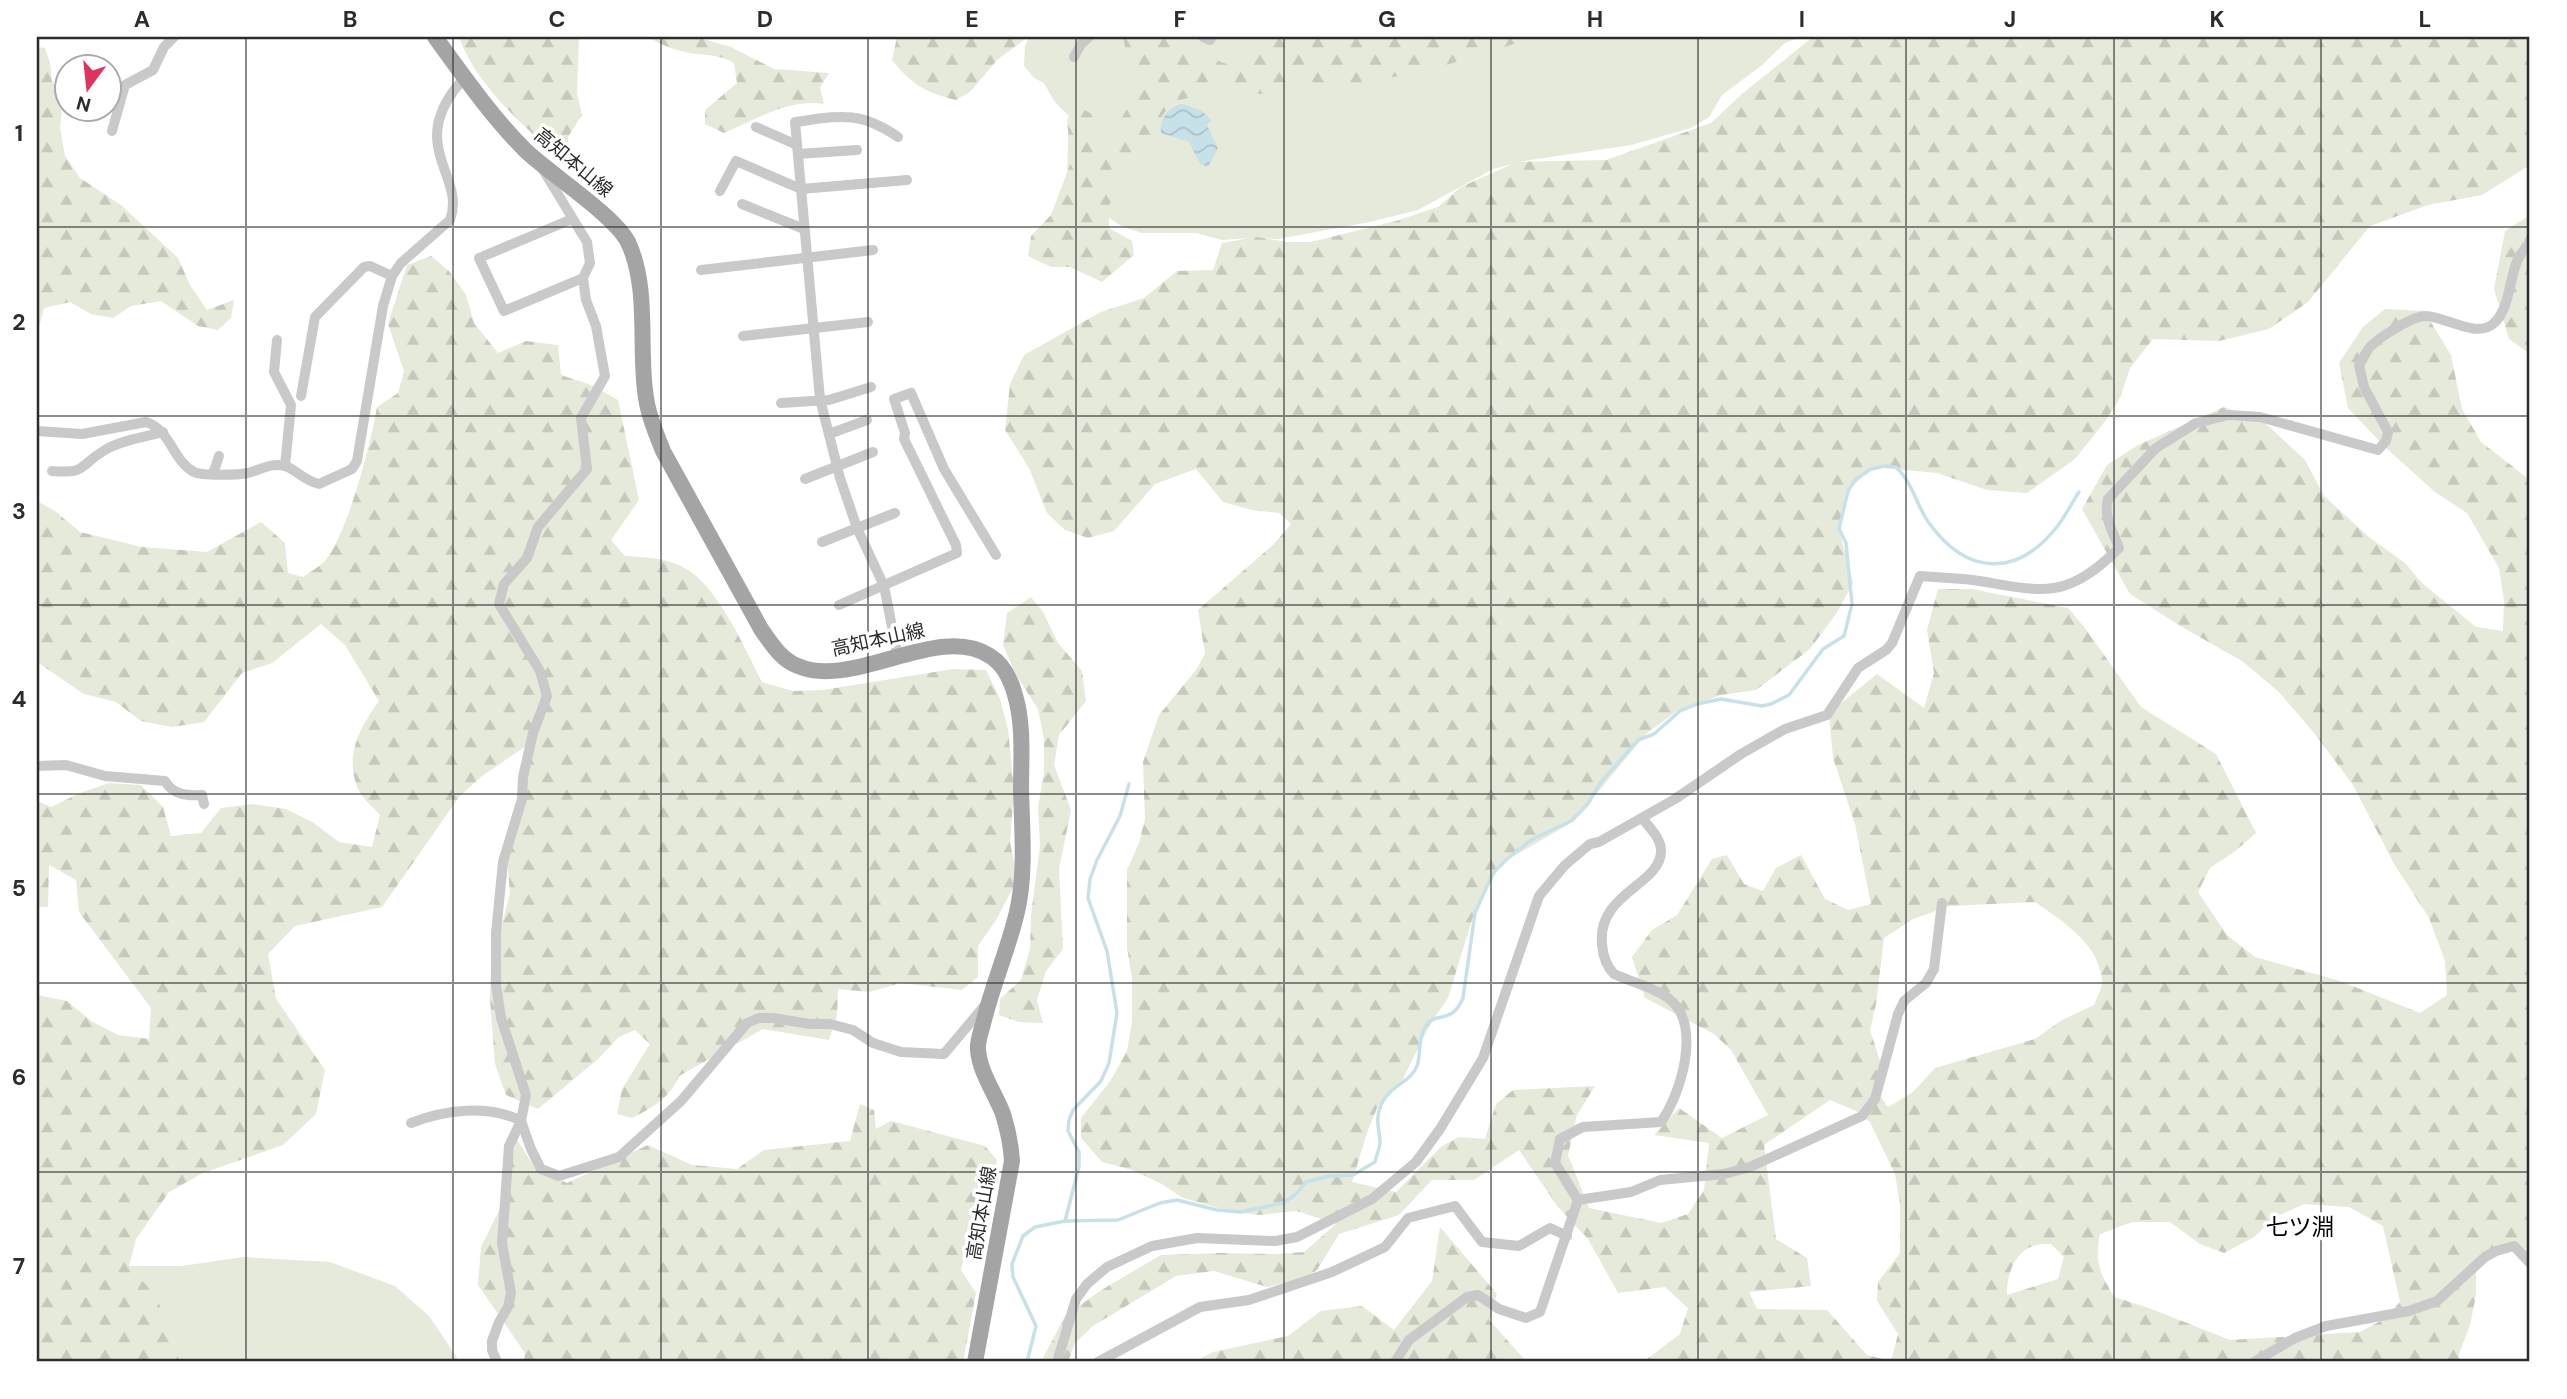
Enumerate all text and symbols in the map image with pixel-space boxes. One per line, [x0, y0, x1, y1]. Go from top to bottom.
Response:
text: A [134, 4, 150, 34]
text: B [343, 4, 357, 34]
text: C [549, 4, 565, 34]
text: D [757, 4, 773, 34]
text: E [965, 4, 979, 34]
text: F [1174, 4, 1187, 34]
text: G [1378, 4, 1396, 34]
text: H [1587, 4, 1603, 34]
text: I [1799, 4, 1805, 34]
text: J [2004, 4, 2016, 34]
text: K [2209, 4, 2225, 34]
text: L [2419, 4, 2431, 34]
north arrow [52, 52, 122, 122]
text: N [74, 90, 94, 118]
text: 1 [15, 118, 23, 148]
street label: 高知本山線 [529, 122, 618, 202]
text: 2 [12, 307, 26, 337]
text: 3 [12, 496, 26, 526]
street label: 高知本山線 [829, 617, 927, 662]
text: 4 [12, 684, 27, 714]
text: 5 [12, 873, 26, 903]
text: 6 [12, 1062, 26, 1092]
street label: 高知本山線 [961, 1164, 1002, 1262]
district label: 七ツ淵 [2266, 1212, 2335, 1242]
text: 7 [13, 1251, 25, 1281]

